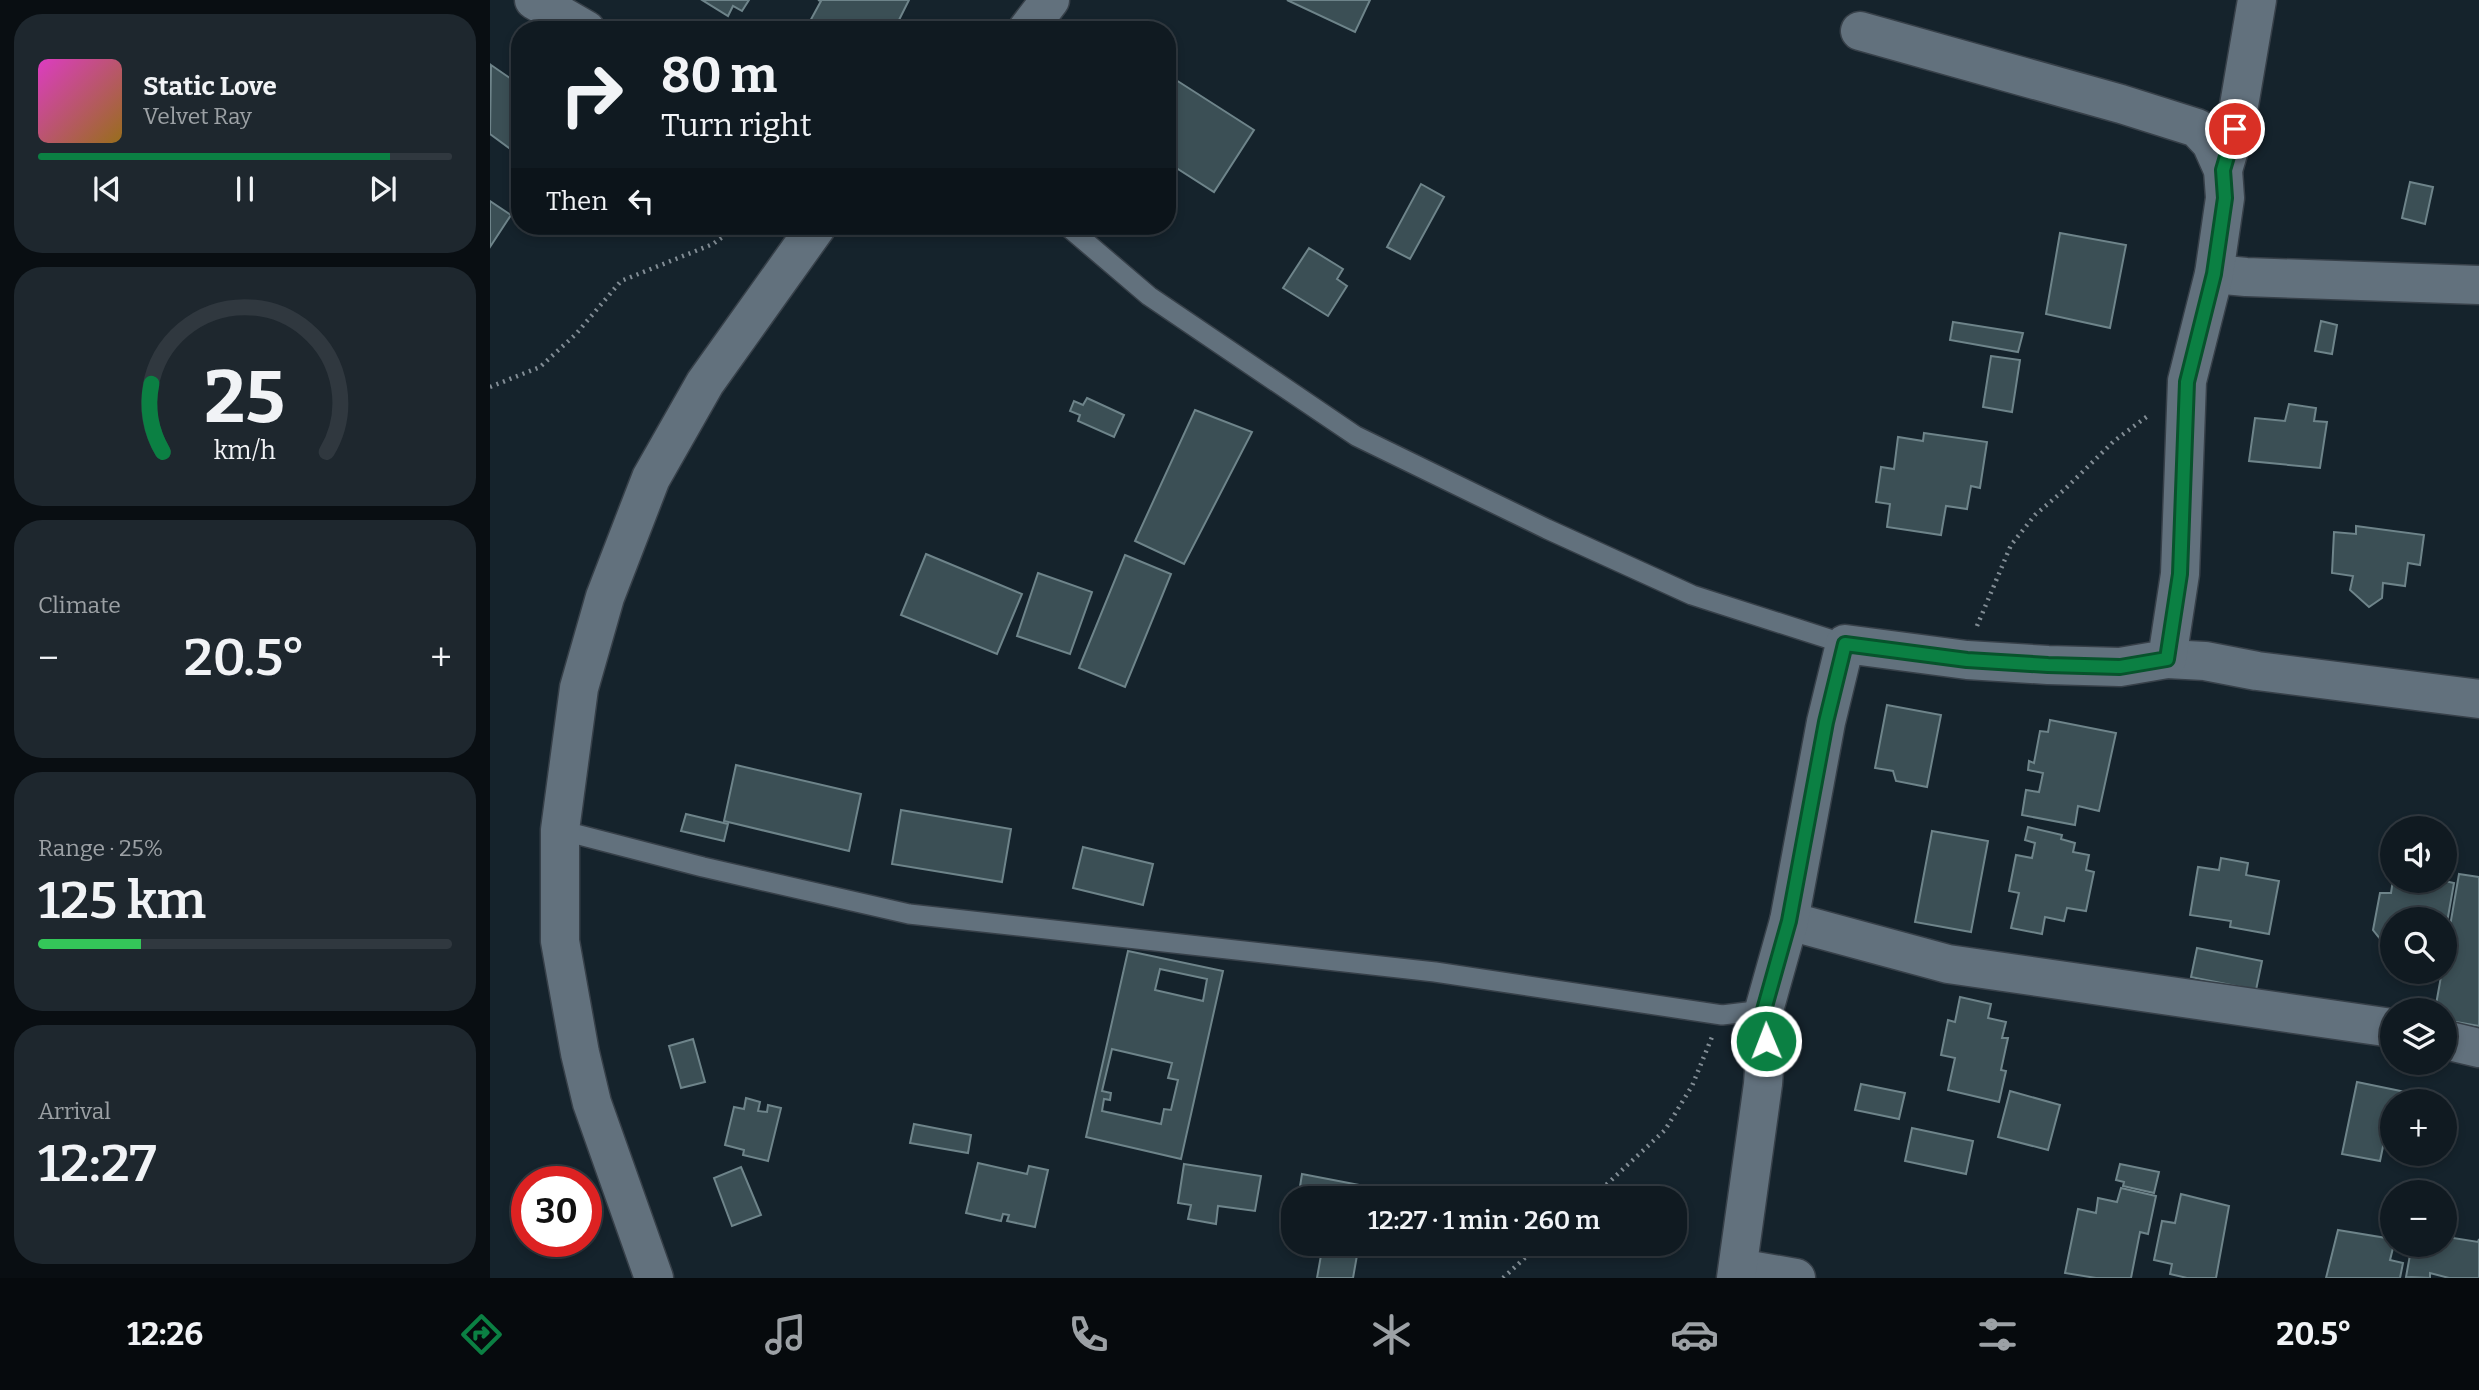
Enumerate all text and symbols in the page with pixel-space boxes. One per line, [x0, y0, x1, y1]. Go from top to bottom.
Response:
text: 80 m [661, 46, 777, 105]
icon: right [546, 49, 637, 140]
text: Static Love [143, 71, 277, 102]
pin [2205, 99, 2265, 159]
text: Velvet Ray [143, 102, 252, 130]
text: Turn right [661, 106, 812, 144]
icon: arrive [2216, 110, 2254, 148]
icon: previous [88, 170, 126, 208]
icon: pause [226, 170, 264, 208]
icon: next [364, 170, 402, 208]
icon: left [622, 182, 660, 220]
text: Then [546, 186, 608, 217]
text: 25 [205, 355, 285, 442]
text: km/h [214, 436, 276, 466]
text: Climate [38, 591, 121, 619]
text: 20.5° [184, 626, 306, 689]
text: − [38, 635, 59, 681]
text: + [430, 635, 452, 681]
map controls [2380, 816, 2457, 1257]
button: sound [2380, 816, 2457, 893]
text: Range · 25% [38, 834, 163, 862]
text: 125 km [38, 869, 206, 932]
button: search [2380, 907, 2457, 984]
button: layers [2380, 998, 2457, 1075]
position arrow [1729, 1004, 1803, 1078]
button: + [2380, 1089, 2457, 1166]
text: Arrival [38, 1097, 111, 1125]
text: 12:27 [38, 1132, 157, 1195]
speed limit sign: 30 [511, 1166, 602, 1257]
button: − [2380, 1180, 2457, 1257]
text: 12:27 · 1 min · 260 m [1368, 1205, 1600, 1236]
icon: directions [457, 1310, 506, 1359]
icon: music [761, 1310, 810, 1359]
icon: phone [1064, 1310, 1113, 1359]
icon: climate [1367, 1310, 1416, 1359]
icon: car [1670, 1310, 1719, 1359]
icon: filters [1973, 1310, 2022, 1359]
text: 12:26 [127, 1315, 203, 1353]
text: 20.5° [2276, 1315, 2352, 1353]

